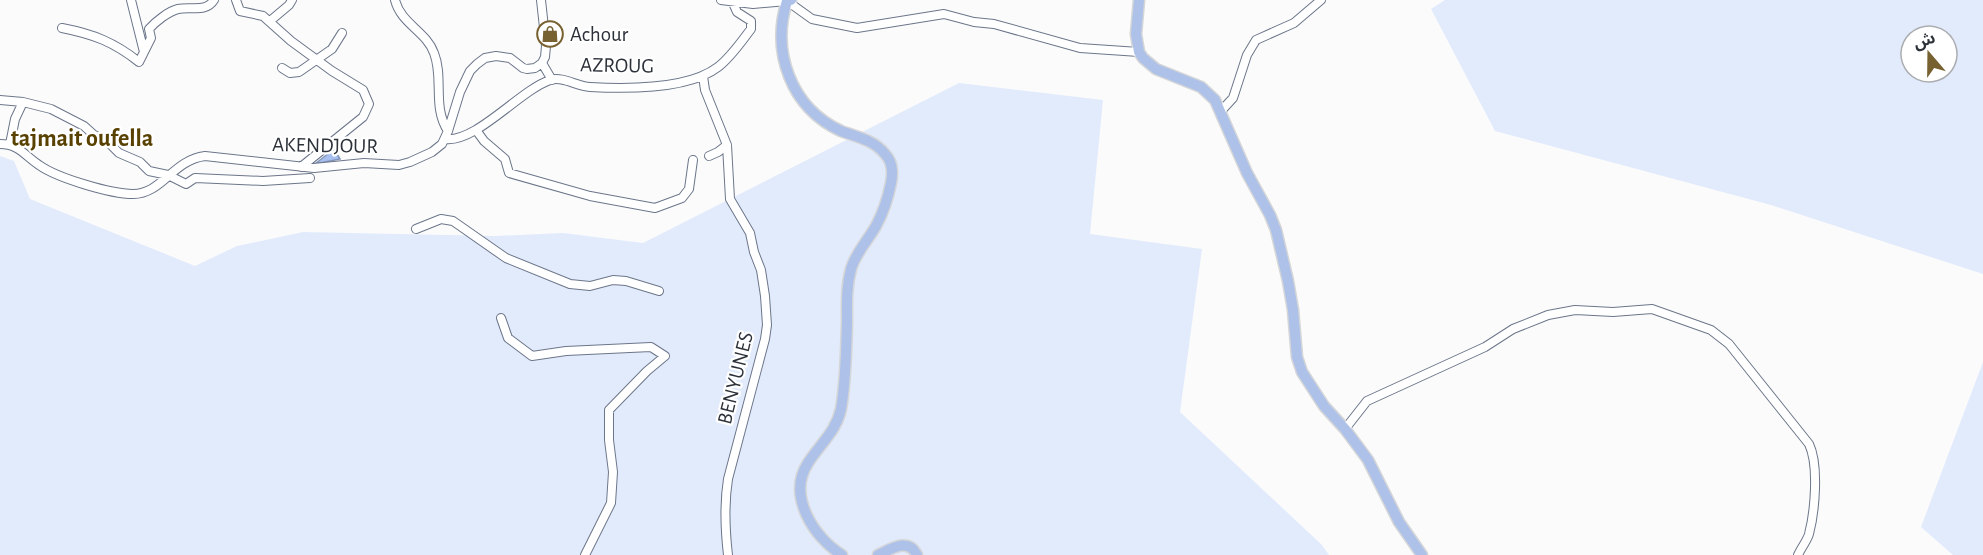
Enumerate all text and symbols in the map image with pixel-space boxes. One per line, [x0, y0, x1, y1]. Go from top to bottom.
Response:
shop icon: Achour [535, 19, 565, 49]
place label: Achour [570, 24, 629, 45]
north arrow [1899, 24, 1959, 84]
text: ش [1911, 30, 1938, 53]
street label: AZROUG [580, 54, 654, 77]
district label: tajmait oufella [11, 127, 153, 151]
street label: AKENDJOUR [272, 134, 378, 157]
street label: BENYUNES [714, 330, 757, 426]

